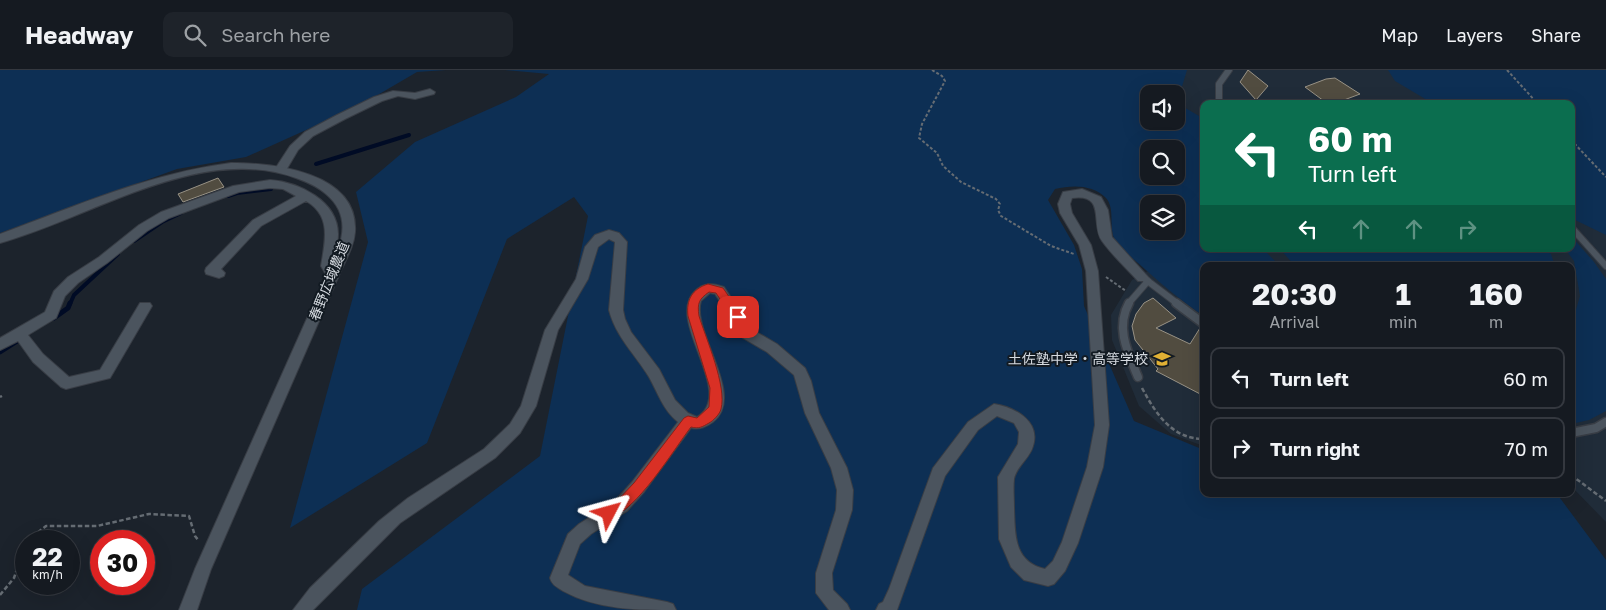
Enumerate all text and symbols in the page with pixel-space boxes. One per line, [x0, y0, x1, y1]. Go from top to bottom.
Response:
search box [163, 12, 513, 57]
text: Headway [25, 20, 133, 49]
icon: search [181, 21, 209, 49]
text: Search here [221, 23, 330, 46]
text: Map [1381, 24, 1418, 46]
text: Layers [1446, 24, 1503, 46]
text: Share [1531, 24, 1581, 46]
map controls [1140, 85, 1185, 240]
button: sound [1140, 85, 1185, 130]
text: 60 m [1308, 118, 1392, 160]
icon: left [1225, 120, 1290, 185]
button: search [1140, 140, 1185, 185]
text: Turn left [1308, 160, 1397, 187]
button: layers [1140, 195, 1185, 240]
icon: left [1294, 215, 1322, 243]
icon: ahead [1347, 215, 1375, 243]
icon: ahead [1400, 215, 1428, 243]
icon: right [1453, 215, 1481, 243]
street label: 春野広域農道 [305, 239, 352, 323]
text: 20:30 [1252, 276, 1337, 312]
text: 1 [1395, 276, 1411, 312]
text: 160 [1469, 276, 1523, 312]
pin [717, 296, 759, 338]
icon: arrive [724, 303, 752, 331]
text: Arrival [1269, 312, 1320, 332]
text: min [1389, 312, 1417, 332]
text: m [1489, 312, 1503, 332]
school or university icon: 土佐塾中学・高等学校 [1152, 349, 1172, 369]
place label: 土佐塾中学・高等学校 [1008, 350, 1148, 367]
icon: left [1227, 364, 1255, 392]
text: Turn left [1270, 367, 1349, 390]
text: 60 m [1503, 367, 1548, 390]
icon: right [1227, 434, 1255, 462]
text: Turn right [1270, 437, 1360, 460]
text: 70 m [1505, 437, 1548, 460]
position arrow [582, 486, 634, 538]
speed limit sign: 30 [90, 530, 155, 595]
text: 22 [32, 541, 63, 572]
text: km/h [32, 567, 63, 582]

